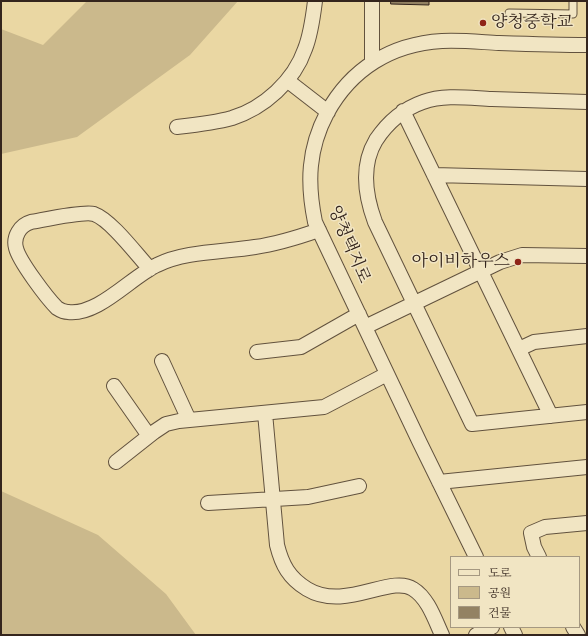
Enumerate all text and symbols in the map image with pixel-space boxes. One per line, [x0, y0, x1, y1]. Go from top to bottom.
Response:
place label: 양청중학교 [491, 13, 573, 33]
marker: 양청중학교 [478, 18, 488, 28]
street label: 양청택지로 [323, 203, 373, 287]
place label: 아이비하우스 [411, 252, 510, 272]
marker: 아이비하우스 [513, 257, 523, 267]
legend [450, 556, 580, 628]
text: 도로 [488, 566, 511, 581]
text: 공원 [488, 586, 511, 601]
text: 건물 [488, 606, 511, 621]

